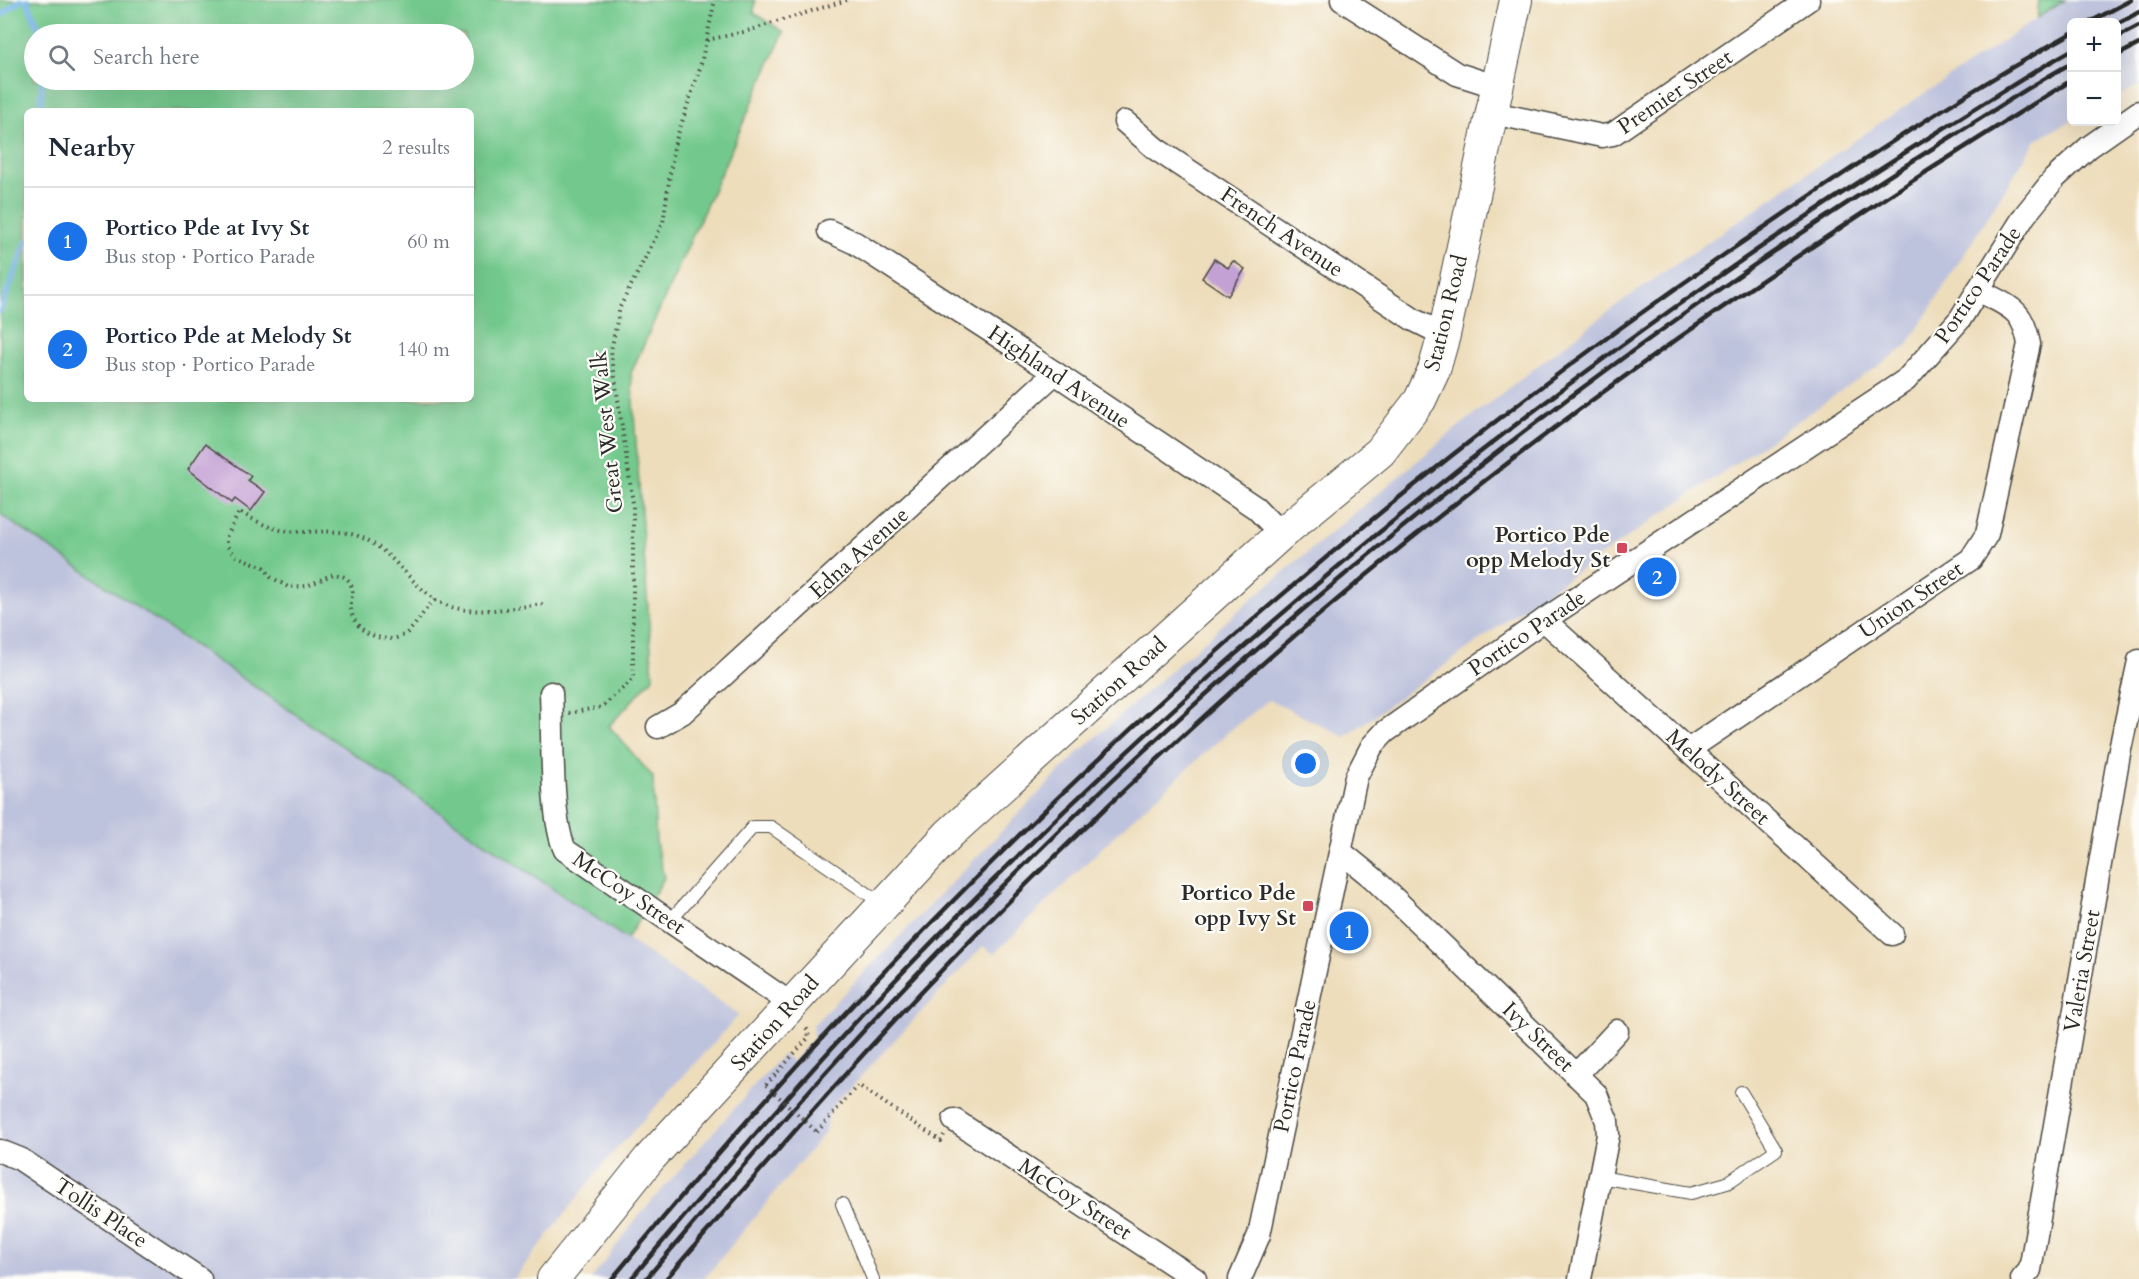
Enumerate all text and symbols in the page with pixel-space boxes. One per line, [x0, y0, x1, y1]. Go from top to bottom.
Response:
map controls [2067, 18, 2121, 126]
button: + [2067, 18, 2121, 72]
search box [24, 24, 474, 90]
icon: search [45, 41, 78, 74]
text: Search here [93, 42, 200, 72]
street label: Premier Street [1612, 42, 1738, 142]
button: − [2067, 72, 2121, 126]
text: Nearby [48, 130, 136, 165]
text: 2 results [382, 134, 450, 161]
street label: French Avenue [1215, 180, 1349, 284]
text: Portico Pde at Ivy St [105, 213, 309, 243]
street label: Portico Parade [1928, 220, 2028, 350]
text: 1 [62, 228, 73, 255]
text: 60 m [407, 228, 450, 255]
text: Bus stop · Portico Parade [105, 243, 315, 270]
street label: Station Road [1417, 251, 1475, 374]
street label: Highland Avenue [982, 318, 1136, 436]
text: Portico Pde at Melody St [105, 321, 352, 351]
text: 2 [62, 336, 73, 363]
text: 140 m [397, 336, 450, 363]
street label: Great West Walk [584, 349, 630, 515]
text: Bus stop · Portico Parade [105, 351, 315, 378]
street label: Edna Avenue [803, 500, 915, 606]
place label: Portico Pde opp Melody St [1466, 520, 1610, 575]
marker: Portico Pde opp Melody St [1615, 541, 1629, 555]
pin: 2 [1638, 554, 1676, 600]
street label: Union Street [1853, 554, 1969, 646]
street label: Portico Parade [1462, 583, 1592, 683]
street label: Station Road [1065, 630, 1174, 732]
street label: Melody Street [1660, 722, 1777, 832]
your location [1291, 749, 1320, 778]
street label: McCoy Street [567, 844, 691, 942]
place label: Portico Pde opp Ivy St [1181, 878, 1296, 933]
marker: Portico Pde opp Ivy St [1301, 899, 1315, 913]
street label: Valeria Street [2056, 907, 2108, 1035]
pin: 1 [1330, 908, 1368, 954]
street label: Station Road [724, 968, 826, 1077]
street label: Ivy Street [1496, 995, 1580, 1079]
street label: Portico Parade [1266, 997, 1324, 1135]
street label: McCoy Street [1012, 1151, 1138, 1247]
street label: Tollis Place [48, 1171, 154, 1255]

